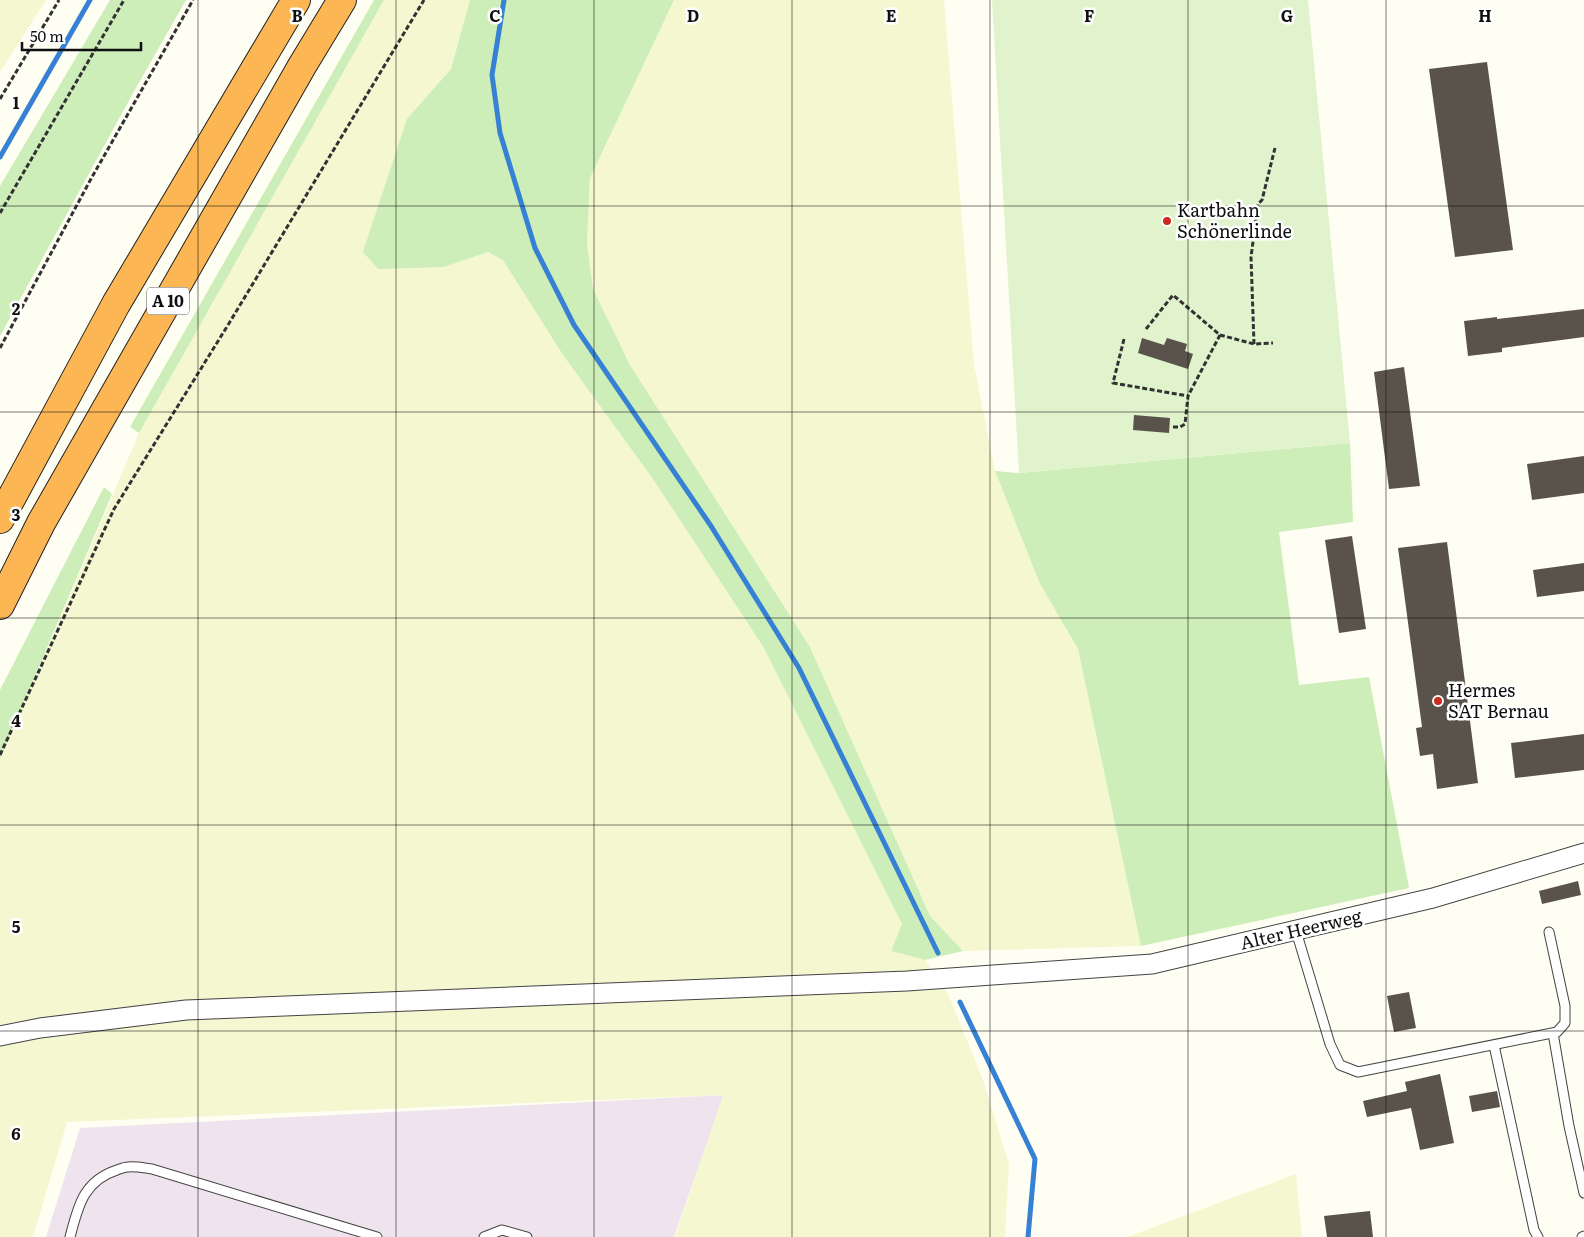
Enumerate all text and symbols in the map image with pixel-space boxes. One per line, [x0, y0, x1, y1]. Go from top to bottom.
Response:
text: B [291, 3, 303, 27]
text: C [489, 3, 501, 27]
text: D [687, 3, 699, 27]
text: E [886, 3, 897, 27]
text: F [1084, 3, 1094, 27]
text: G [1281, 3, 1293, 27]
text: H [1478, 3, 1492, 27]
scale bar [22, 20, 141, 52]
text: 50 m [30, 24, 64, 47]
text: 1 [13, 90, 20, 114]
place label: Kartbahn Schönerlinde [1177, 196, 1292, 244]
marker: Kartbahn Schönerlinde [1161, 215, 1173, 227]
road number: A 10 [147, 288, 189, 314]
text: 2 [12, 296, 21, 320]
text: 3 [12, 502, 21, 526]
place label: Hermes SAT Bernau [1448, 676, 1549, 724]
marker: Hermes SAT Bernau [1432, 695, 1444, 707]
text: 4 [11, 708, 21, 732]
street label: Alter Heerweg [1237, 901, 1365, 956]
text: 5 [12, 914, 21, 938]
text: 6 [11, 1121, 21, 1145]

